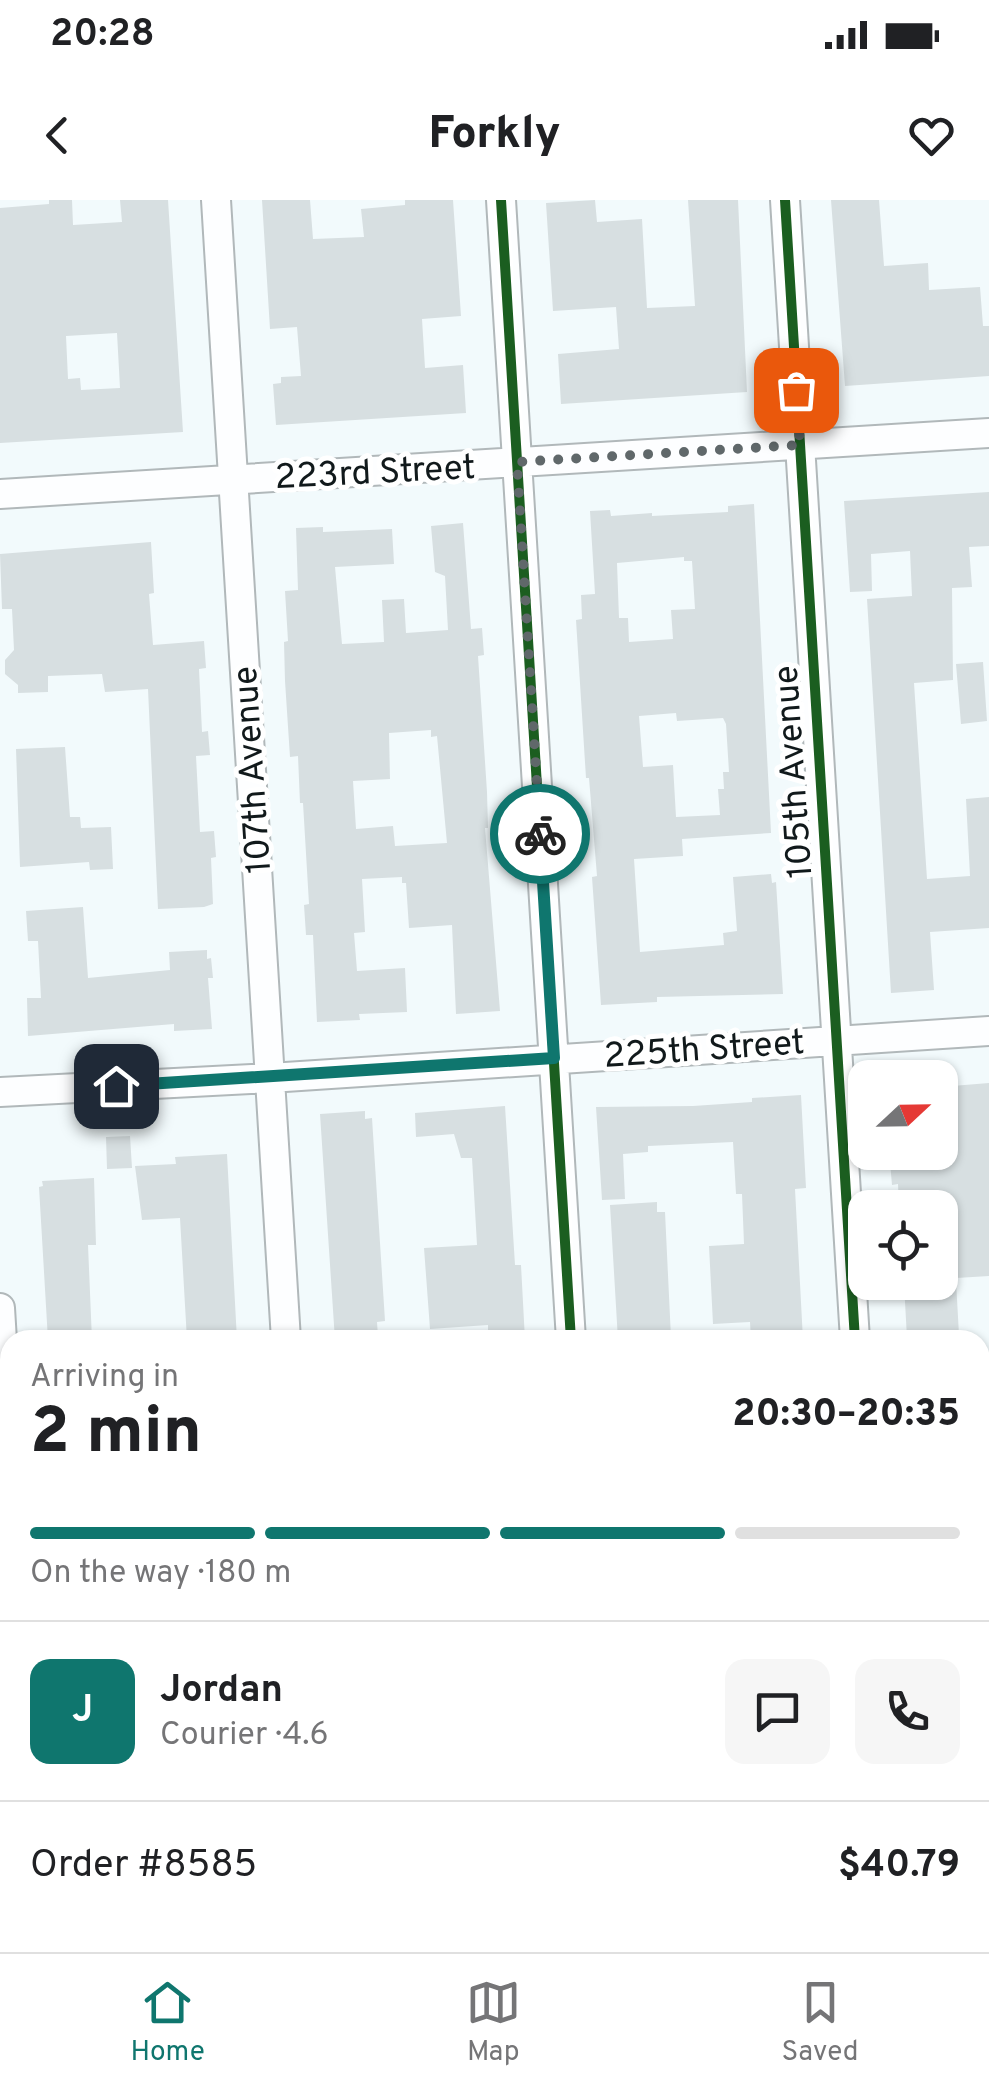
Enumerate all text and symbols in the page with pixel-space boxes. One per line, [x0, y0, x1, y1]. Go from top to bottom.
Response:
text: 20:28 [50, 11, 155, 60]
text: Forkly [428, 107, 561, 164]
icon: back [30, 108, 85, 163]
icon: heart [904, 108, 959, 163]
pin [754, 348, 839, 433]
icon: bag [769, 363, 824, 418]
street label: 223rd Street [274, 447, 477, 501]
street label: 105th Avenue [766, 664, 824, 880]
street label: 107th Avenue [225, 665, 283, 875]
courier [490, 784, 590, 884]
icon: bike [513, 807, 568, 862]
street label: 225th Street [602, 1022, 806, 1080]
pin [74, 1044, 159, 1129]
icon: home [89, 1059, 144, 1114]
north arrow [848, 1060, 958, 1170]
map controls [848, 1060, 958, 1300]
button: locate [848, 1190, 958, 1300]
text: Arriving in [30, 1358, 179, 1398]
text: 20:30–20:35 [732, 1391, 960, 1440]
text: 2 min [30, 1394, 202, 1476]
text: On the way · 180 m [30, 1554, 291, 1594]
button: chat [725, 1659, 830, 1764]
button: phone [855, 1659, 960, 1764]
text: Jordan [160, 1667, 283, 1716]
text: J [72, 1687, 93, 1736]
text: Courier · 4.6 [160, 1716, 329, 1756]
text: Order #8585 [30, 1842, 257, 1891]
text: $40.79 [838, 1842, 960, 1891]
tab: Home [130, 1975, 205, 2071]
tab: Map [466, 1975, 521, 2071]
tab: Saved [782, 1975, 859, 2071]

